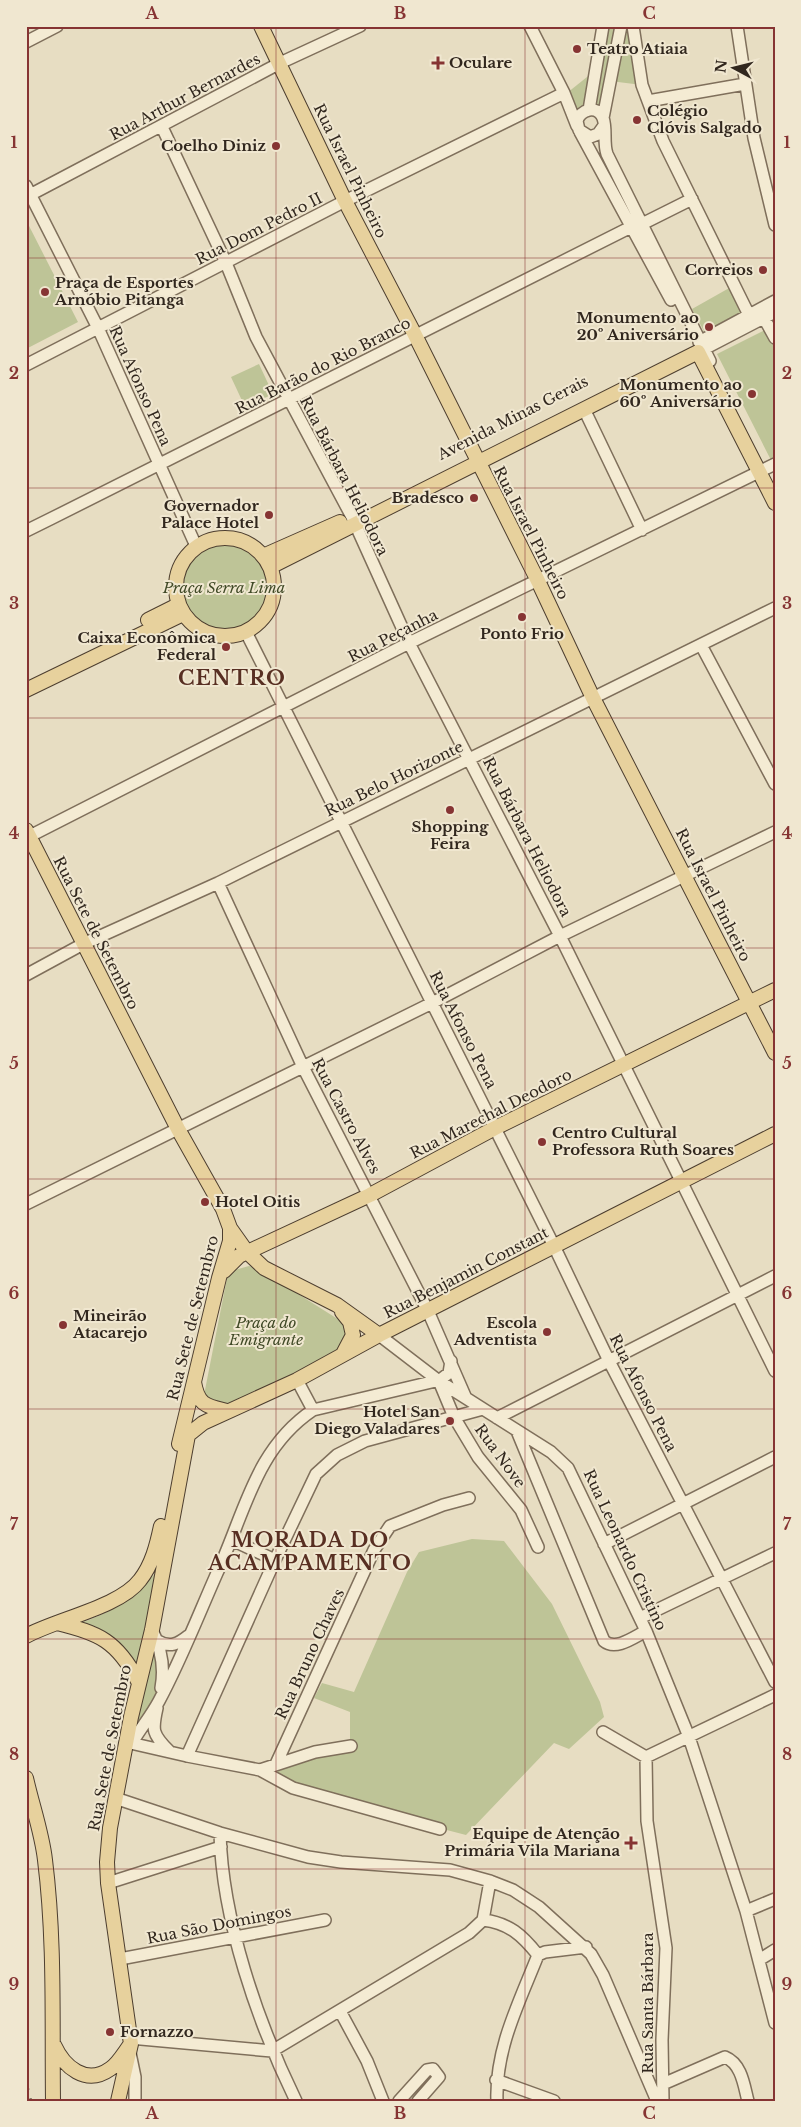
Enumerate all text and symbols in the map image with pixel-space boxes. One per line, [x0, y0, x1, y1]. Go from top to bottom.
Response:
text: A [145, 3, 160, 23]
text: B [394, 3, 407, 23]
text: C [642, 3, 656, 23]
place label: Teatro Atiaia [587, 39, 688, 58]
north arrow [708, 42, 758, 92]
marker: Teatro Atiaia [571, 43, 583, 55]
street label: Rua Arthur Bernardes [106, 49, 264, 144]
place label: Oculare [449, 53, 513, 72]
marker: Oculare [431, 56, 445, 70]
text: N [711, 59, 731, 74]
street label: Rua Israel Pinheiro [310, 101, 391, 241]
place label: Colégio Clóvis Salgado [647, 101, 762, 137]
marker: Colégio Clóvis Salgado [631, 114, 643, 126]
text: 1 [11, 132, 18, 152]
text: 1 [784, 132, 791, 152]
place label: Coelho Diniz [161, 136, 266, 155]
marker: Coelho Diniz [270, 140, 282, 152]
street label: Rua Dom Pedro II [192, 188, 325, 269]
place label: Correios [685, 260, 753, 279]
marker: Correios [757, 264, 769, 276]
place label: Praça de Esportes Arnóbio Pitanga [54, 273, 194, 309]
marker: Praça de Esportes Arnóbio Pitanga [39, 286, 51, 298]
place label: Monumento ao 20º Aniversário [576, 308, 699, 344]
street label: Rua Barão do Rio Branco [232, 313, 414, 418]
marker: Monumento ao 20º Aniversário [703, 321, 715, 333]
street label: Rua Afonso Pena [105, 323, 176, 449]
text: 2 [9, 363, 19, 383]
text: 2 [782, 363, 792, 383]
street label: Avenida Minas Gerais [433, 371, 591, 464]
place label: Monumento ao 60º Aniversário [619, 375, 742, 411]
marker: Monumento ao 60º Aniversário [746, 388, 758, 400]
street label: Rua Bárbara Heliodora [296, 393, 393, 559]
street label: Rua Israel Pinheiro [490, 463, 573, 603]
place label: Bradesco [391, 488, 464, 507]
marker: Bradesco [468, 492, 480, 504]
place label: Governador Palace Hotel [161, 496, 260, 532]
marker: Governador Palace Hotel [263, 509, 275, 521]
park label: Praça Serra Lima [162, 578, 285, 597]
text: 3 [9, 593, 19, 613]
text: 3 [782, 593, 792, 613]
street label: Rua Peçanha [345, 605, 441, 666]
marker: Ponto Frio [516, 611, 528, 623]
place label: Ponto Frio [480, 624, 564, 643]
place label: Caixa Econômica Federal [78, 628, 217, 664]
marker: Caixa Econômica Federal [220, 641, 232, 653]
district label: CENTRO [178, 666, 286, 690]
street label: Rua Belo Horizonte [321, 737, 466, 820]
street label: Rua Bárbara Heliodora [479, 754, 576, 920]
marker: Shopping Feira [444, 804, 456, 816]
place label: Shopping Feira [412, 817, 489, 853]
text: 4 [9, 823, 19, 843]
text: 4 [782, 823, 792, 843]
street label: Rua Israel Pinheiro [672, 825, 755, 965]
street label: Rua Sete de Setembro [50, 853, 143, 1013]
street label: Rua Afonso Pena [426, 968, 502, 1092]
text: 5 [9, 1053, 19, 1073]
text: 5 [782, 1053, 792, 1073]
street label: Rua Castro Alves [308, 1055, 385, 1177]
street label: Rua Marechal Deodoro [407, 1064, 575, 1163]
place label: Centro Cultural Professora Ruth Soares [552, 1123, 734, 1159]
marker: Centro Cultural Professora Ruth Soares [536, 1136, 548, 1148]
place label: Hotel Oitis [215, 1192, 300, 1211]
marker: Hotel Oitis [199, 1196, 211, 1208]
street label: Rua Benjamin Constant [380, 1223, 552, 1322]
street label: Rua Sete de Setembro [163, 1233, 222, 1402]
text: 6 [9, 1283, 20, 1303]
text: 6 [782, 1283, 793, 1303]
place label: Mineirão Atacarejo [72, 1306, 148, 1342]
park label: Praça do Emigrante [228, 1313, 303, 1349]
place label: Escola Adventista [453, 1313, 537, 1349]
marker: Mineirão Atacarejo [57, 1319, 69, 1331]
marker: Escola Adventista [541, 1326, 553, 1338]
street label: Rua Afonso Pena [606, 1331, 682, 1455]
place label: Hotel San Diego Valadares [314, 1402, 440, 1438]
marker: Hotel San Diego Valadares [444, 1415, 456, 1427]
street label: Rua Nove [471, 1420, 530, 1491]
street label: Rua Leonardo Cristino [580, 1466, 671, 1634]
text: 7 [10, 1514, 19, 1534]
text: 7 [783, 1514, 792, 1534]
district label: MORADA DO ACAMPAMENTO [207, 1528, 412, 1575]
street label: Rua Bruno Chaves [271, 1585, 348, 1722]
street label: Rua Sete de Setembro [84, 1663, 135, 1833]
text: 8 [9, 1744, 19, 1764]
text: 8 [782, 1744, 792, 1764]
place label: Equipe de Atenção Primária Vila Mariana [444, 1824, 620, 1860]
marker: Equipe de Atenção Primária Vila Mariana [624, 1836, 638, 1850]
street label: Rua São Domingos [145, 1901, 293, 1948]
street label: Rua Santa Bárbara [638, 1932, 657, 2074]
text: 9 [9, 1974, 20, 1994]
text: 9 [782, 1974, 793, 1994]
place label: Fornazzo [120, 2022, 194, 2041]
marker: Fornazzo [104, 2026, 116, 2038]
text: A [145, 2103, 160, 2123]
text: B [394, 2103, 407, 2123]
text: C [642, 2103, 656, 2123]

